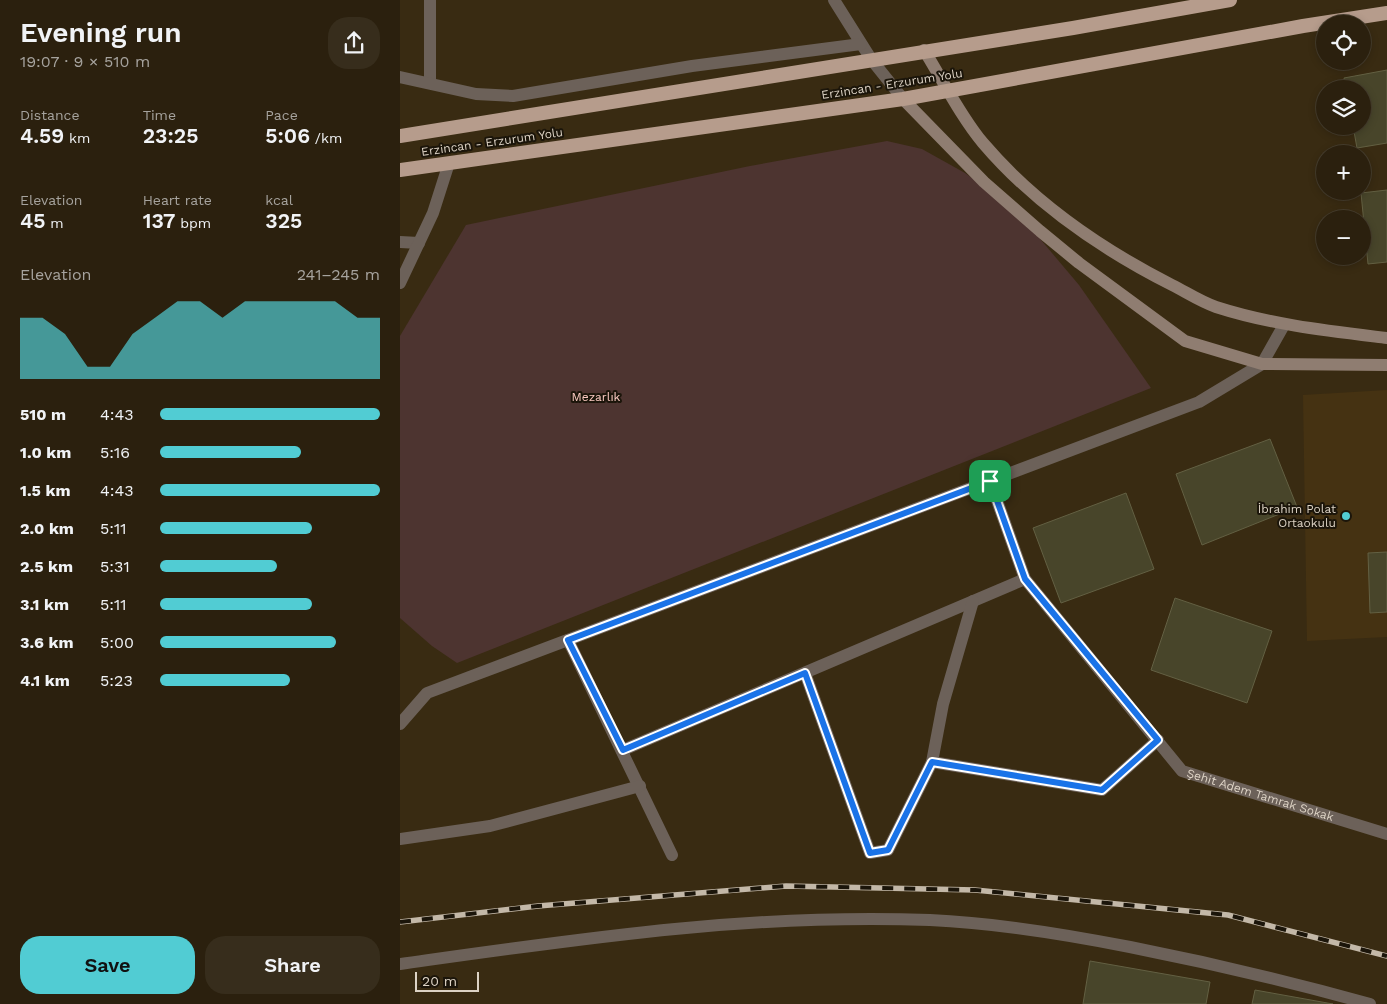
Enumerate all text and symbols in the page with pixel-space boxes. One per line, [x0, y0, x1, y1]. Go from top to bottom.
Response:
map controls [1316, 15, 1371, 265]
button: locate [1316, 15, 1371, 70]
text: Evening run [20, 16, 181, 49]
button: share [328, 17, 380, 69]
text: 19:07 · 9 × 510 m [20, 52, 150, 71]
street label: Erzincan - Erzurum Yolu [820, 66, 964, 102]
button: layers [1316, 80, 1371, 135]
text: Distance [20, 107, 80, 123]
text: Time [143, 107, 176, 123]
text: Pace [265, 107, 298, 123]
text: 4.59 [20, 123, 64, 148]
text: 23:25 [143, 123, 198, 148]
text: 5:06 [265, 123, 310, 148]
street label: Erzincan - Erzurum Yolu [420, 125, 564, 159]
text: km [64, 130, 90, 146]
text: /km [310, 130, 342, 146]
button: + [1316, 145, 1371, 200]
text: Elevation [20, 192, 83, 208]
text: Heart rate [143, 192, 212, 208]
text: kcal [265, 192, 293, 208]
text: 45 [20, 208, 46, 233]
text: 137 [143, 208, 176, 233]
text: 325 [265, 208, 302, 233]
button: − [1316, 210, 1371, 265]
text: m [46, 215, 64, 231]
text: bpm [176, 215, 211, 231]
text: Elevation [20, 265, 91, 284]
text: 241–245 m [297, 265, 380, 284]
park label: Mezarlık [572, 390, 621, 404]
text: 510 m [20, 405, 66, 424]
text: 4:43 [100, 405, 134, 424]
text: 1.0 km [20, 443, 71, 462]
text: 5:16 [100, 443, 130, 462]
pin [969, 460, 1011, 502]
icon: arrive [976, 467, 1004, 495]
text: 1.5 km [20, 481, 70, 500]
text: 4:43 [100, 481, 134, 500]
place label: İbrahim Polat Ortaokulu [1258, 502, 1336, 530]
marker: İbrahim Polat Ortaokulu [1340, 510, 1352, 522]
text: 2.0 km [20, 519, 74, 538]
text: 5:11 [100, 519, 127, 538]
text: 2.5 km [20, 557, 73, 576]
text: 5:31 [100, 557, 130, 576]
text: 3.1 km [20, 595, 69, 614]
text: 5:11 [100, 595, 127, 614]
text: 3.6 km [20, 633, 73, 652]
text: 5:00 [100, 633, 134, 652]
text: 4.1 km [20, 671, 70, 690]
text: 5:23 [100, 671, 133, 690]
street label: Şehit Adem Tamrak Sokak [1185, 766, 1336, 824]
button: Save [20, 936, 195, 994]
button: Share [205, 936, 380, 994]
scale bar [415, 969, 479, 992]
text: 20 m [422, 973, 457, 989]

